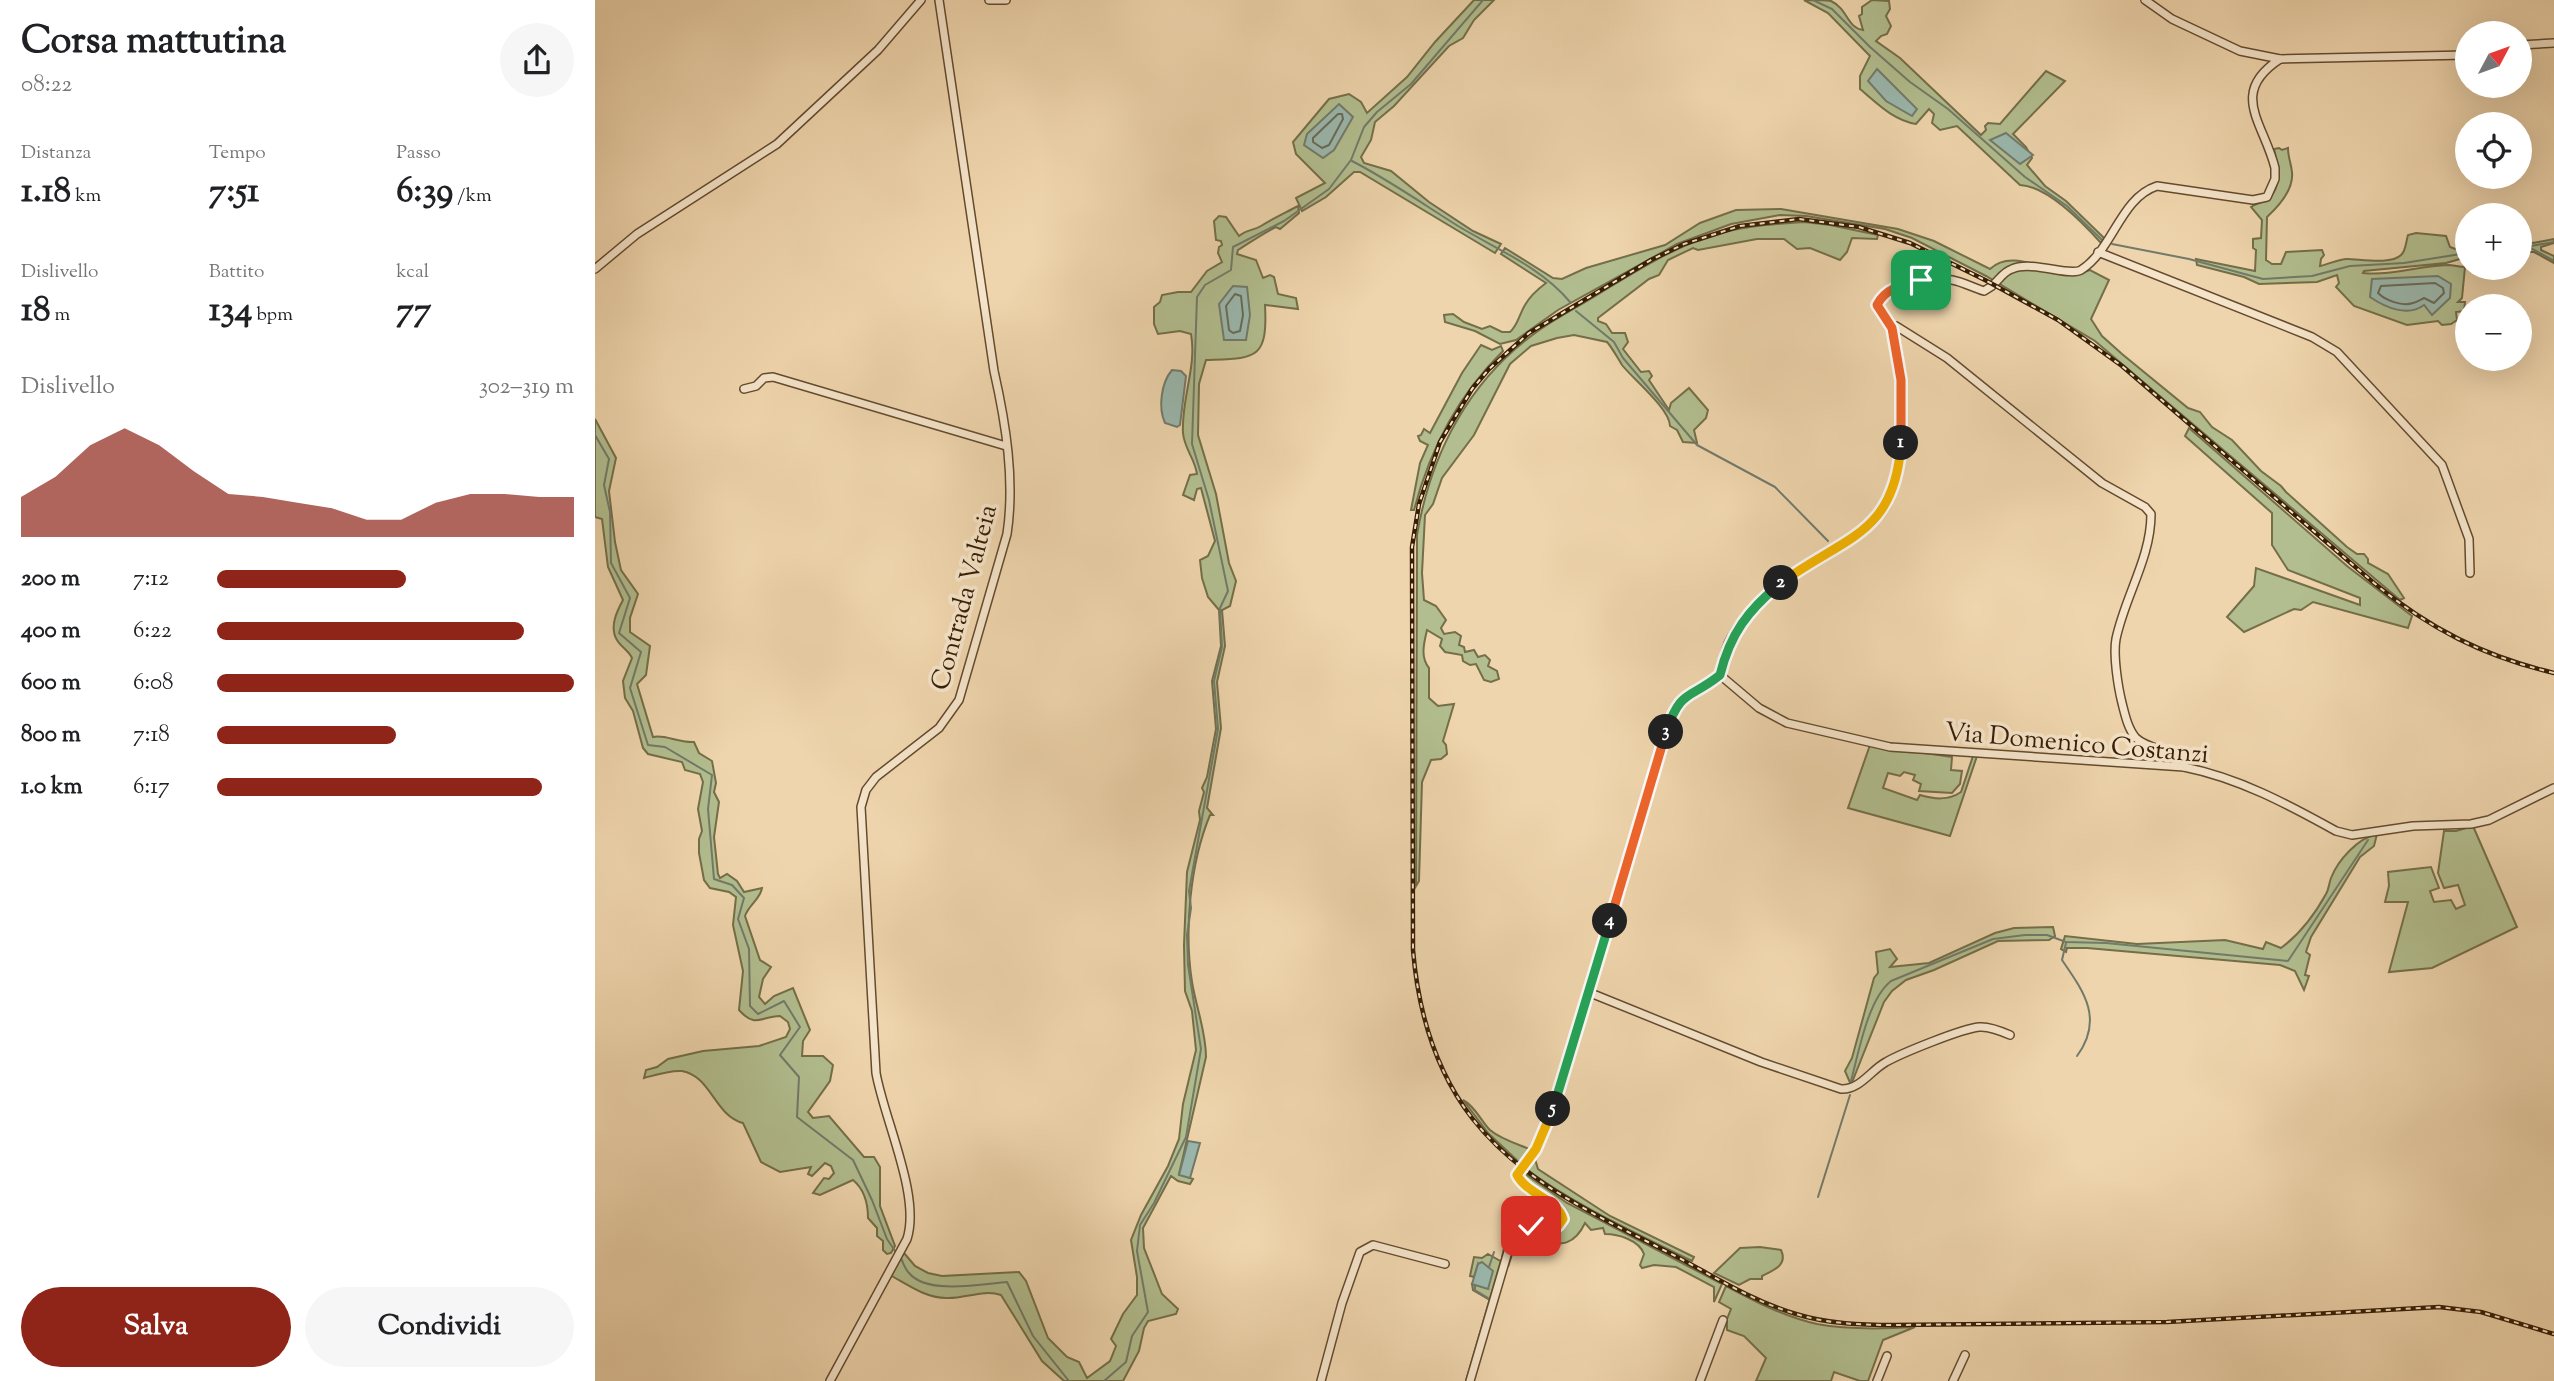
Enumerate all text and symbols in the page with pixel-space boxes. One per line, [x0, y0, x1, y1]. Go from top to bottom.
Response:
text: Corsa mattutina [21, 16, 286, 70]
north arrow [2455, 21, 2532, 98]
map controls [2455, 21, 2532, 371]
button: share [500, 23, 574, 97]
text: 08:22 [21, 69, 72, 102]
button: locate [2455, 112, 2532, 189]
text: Distanza [21, 140, 91, 167]
text: Tempo [209, 140, 266, 167]
text: Passo [396, 140, 441, 167]
text: 1.18 [21, 167, 71, 218]
text: 7:51 [209, 167, 259, 218]
text: 6:39 [396, 167, 453, 218]
text: km [71, 183, 101, 210]
text: /km [453, 183, 492, 210]
button: + [2455, 203, 2532, 280]
pin [1891, 250, 1951, 310]
text: Dislivello [21, 259, 98, 286]
text: Battito [209, 259, 264, 286]
text: kcal [396, 259, 429, 286]
icon: arrive [1902, 261, 1940, 299]
text: 18 [21, 286, 50, 337]
text: 134 [209, 286, 252, 337]
text: 77 [396, 286, 431, 337]
button: − [2455, 294, 2532, 371]
text: m [50, 302, 70, 329]
text: bpm [252, 302, 293, 329]
text: Dislivello [21, 371, 115, 404]
text: 302–319 m [479, 371, 574, 404]
pin: 1 [1883, 426, 1919, 460]
text: 1 [1897, 429, 1904, 456]
street label: Contrada Valteia [923, 501, 1008, 695]
text: 200 m [21, 563, 80, 596]
text: 7:12 [133, 563, 169, 596]
pin: 2 [1763, 566, 1799, 600]
text: 2 [1776, 569, 1785, 596]
text: 400 m [21, 615, 81, 648]
text: 6:22 [133, 615, 172, 648]
text: 600 m [21, 667, 81, 700]
text: 6:08 [133, 667, 174, 700]
pin: 3 [1649, 714, 1683, 750]
street label: Via Domenico Costanzi [1943, 715, 2210, 774]
text: 3 [1662, 718, 1669, 745]
text: 800 m [21, 719, 81, 752]
text: 7:18 [133, 719, 170, 752]
text: 1.0 km [21, 771, 83, 804]
text: 6:17 [133, 771, 170, 804]
pin: 4 [1593, 904, 1627, 939]
text: 4 [1605, 907, 1614, 934]
pin: 5 [1535, 1092, 1571, 1126]
text: 5 [1549, 1095, 1556, 1122]
pin [1501, 1196, 1561, 1256]
icon: check [1512, 1207, 1550, 1245]
button: Salva [21, 1287, 291, 1367]
button: Condividi [305, 1287, 574, 1367]

